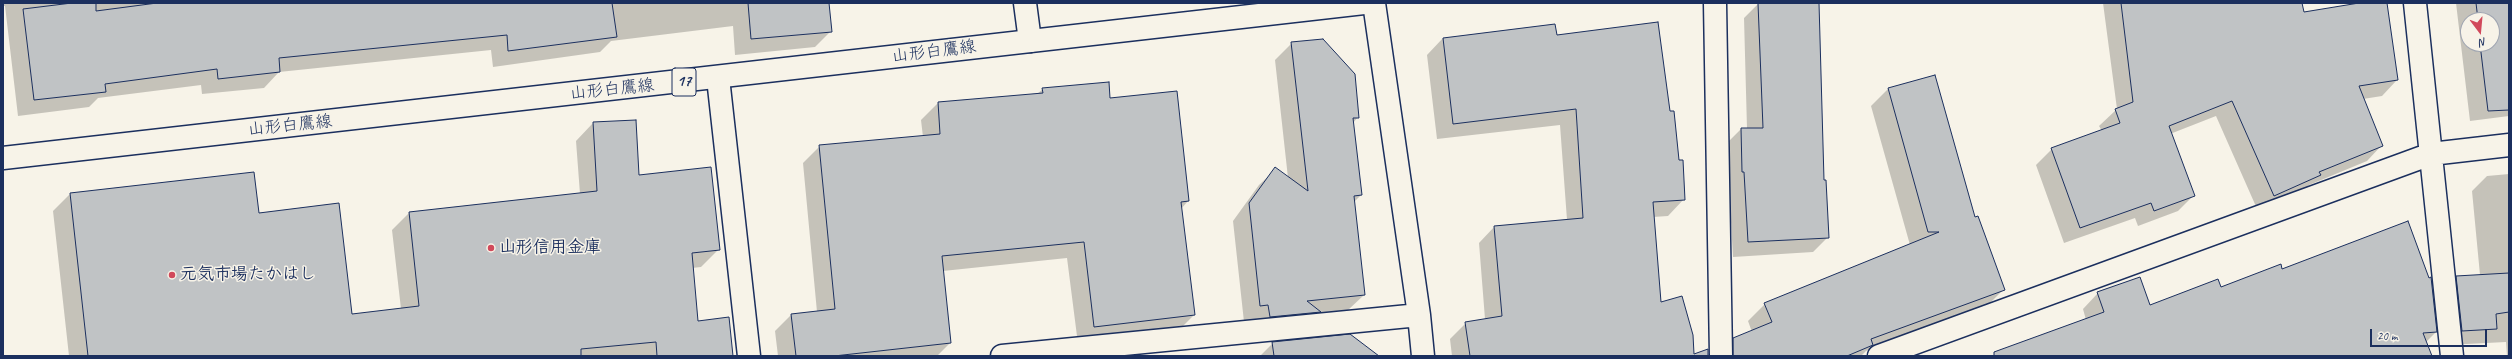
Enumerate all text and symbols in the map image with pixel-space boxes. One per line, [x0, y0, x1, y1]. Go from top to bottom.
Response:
north arrow [2460, 12, 2500, 52]
text: N [2478, 35, 2488, 50]
street label: 山形白鷹線 [891, 37, 977, 67]
road number: 17 [672, 68, 696, 96]
street label: 山形白鷹線 [569, 75, 655, 105]
street label: 山形白鷹線 [247, 111, 333, 141]
place label: 山形信用金庫 [499, 238, 601, 258]
marker: 山形信用金庫 [486, 243, 496, 253]
place label: 元気市場たかはし [180, 265, 316, 285]
marker: 元気市場たかはし [167, 270, 177, 280]
scale bar [2372, 321, 2489, 347]
text: 20 m [2377, 328, 2397, 344]

